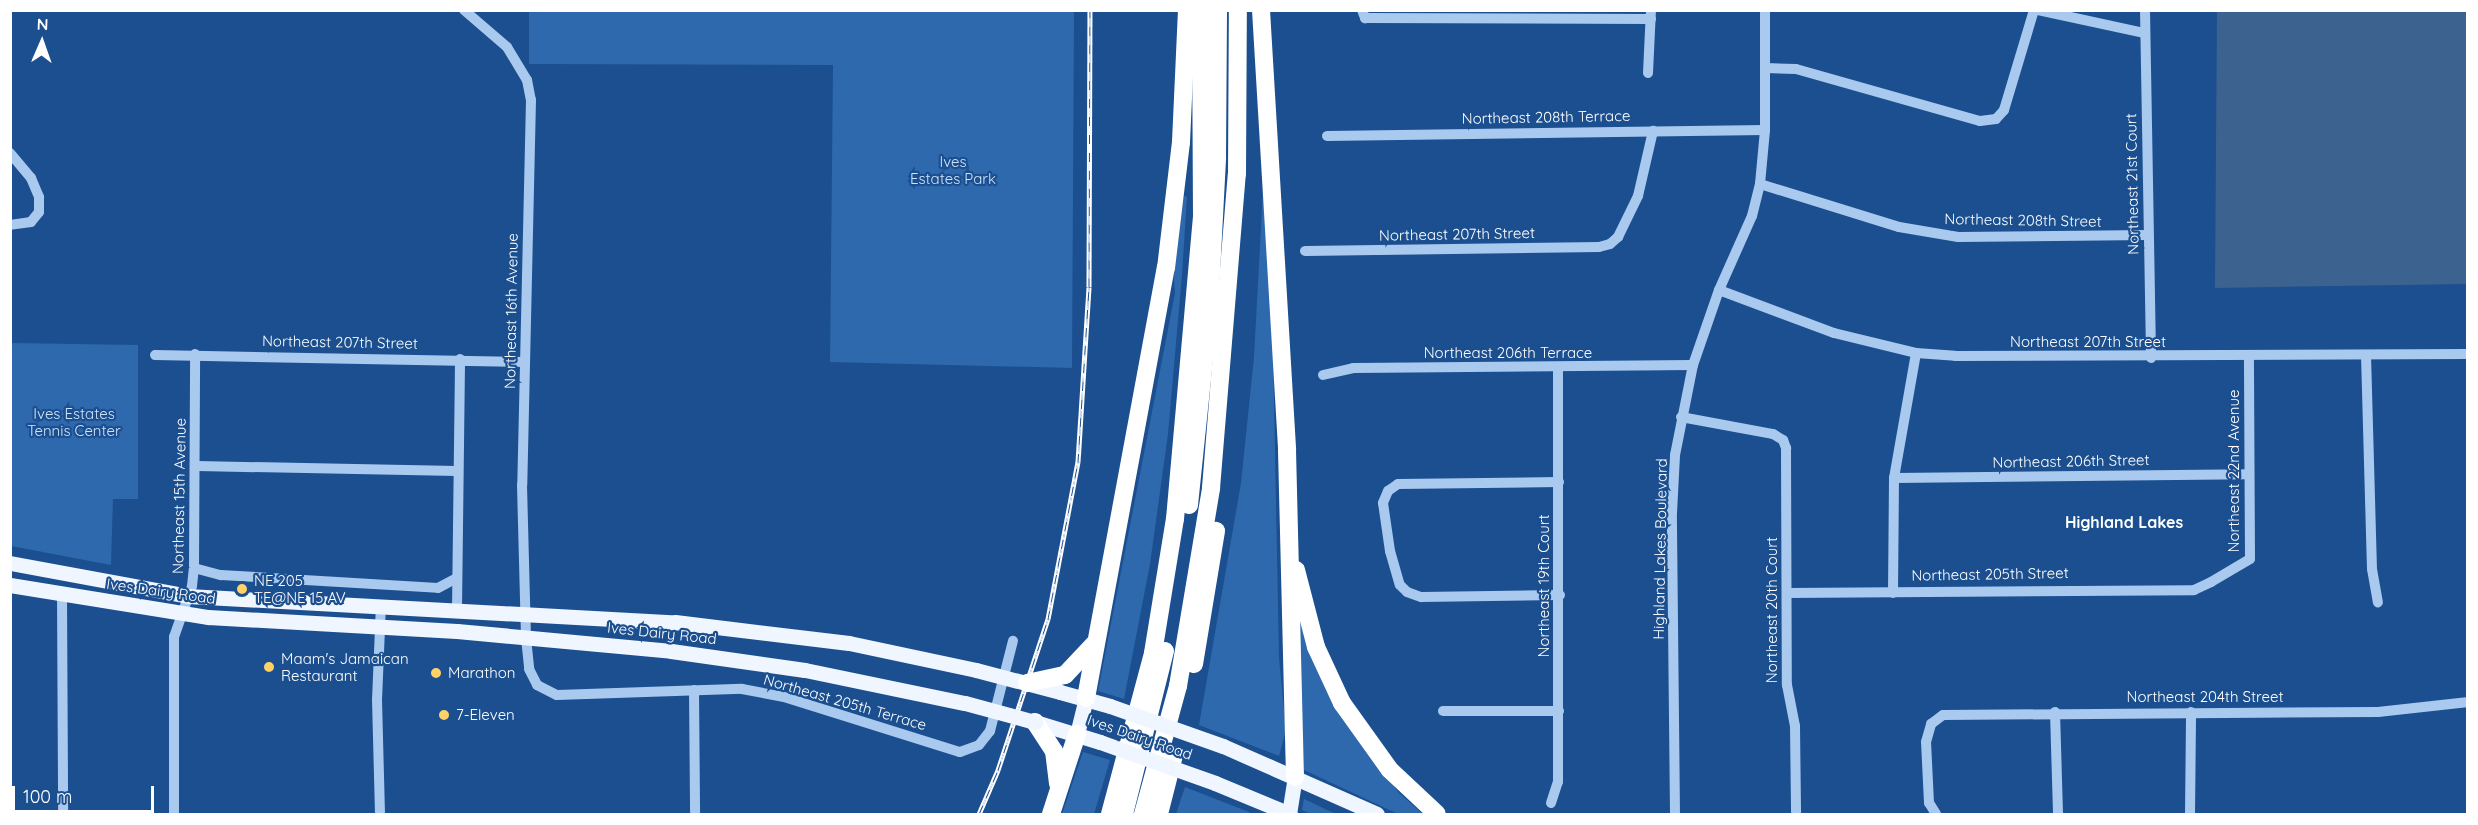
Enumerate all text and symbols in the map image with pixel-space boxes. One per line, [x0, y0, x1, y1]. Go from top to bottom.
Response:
north arrow [12, 12, 72, 72]
text: N [36, 14, 49, 34]
street label: Northeast 208th Terrace [1462, 107, 1630, 127]
street label: Northeast 21st Court [2122, 113, 2142, 255]
park label: Ives Estates Park [910, 152, 996, 187]
street label: Northeast 208th Street [1944, 210, 2102, 230]
street label: Northeast 207th Street [1379, 224, 1535, 244]
street label: Northeast 16th Avenue [501, 233, 521, 389]
street label: Northeast 207th Street [262, 332, 418, 352]
street label: Northeast 207th Street [2010, 333, 2166, 351]
street label: Northeast 206th Terrace [1424, 344, 1592, 362]
street label: Northeast 22nd Avenue [2225, 390, 2243, 552]
park label: Ives Estates Tennis Center [27, 404, 121, 439]
street label: Northeast 15th Avenue [169, 418, 189, 574]
street label: Northeast 206th Street [1992, 451, 2150, 471]
street label: Highland Lakes Boulevard [1649, 458, 1671, 640]
district label: Highland Lakes [2065, 512, 2183, 532]
street label: Northeast 19th Court [1535, 514, 1553, 658]
street label: Northeast 20th Court [1763, 537, 1781, 683]
street label: Northeast 205th Street [1911, 564, 2069, 584]
place label: NE 205 TE@NE 15 AV [254, 571, 346, 606]
street label: Ives Dairy Road [105, 574, 217, 608]
marker: NE 205 TE@NE 15 AV [235, 582, 249, 596]
street label: Ives Dairy Road [606, 618, 718, 648]
place label: Maam's Jamaican Restaurant [281, 649, 409, 684]
marker: Maam's Jamaican Restaurant [262, 660, 276, 674]
place label: Marathon [448, 664, 516, 682]
marker: Marathon [429, 666, 443, 680]
street label: Northeast 205th Terrace [761, 670, 929, 734]
street label: Northeast 204th Street [2126, 688, 2284, 706]
place label: 7-Eleven [456, 706, 515, 724]
marker: 7-Eleven [437, 708, 451, 722]
street label: Ives Dairy Road [1085, 711, 1195, 763]
scale bar [15, 774, 158, 812]
text: 100 m [23, 785, 72, 808]

